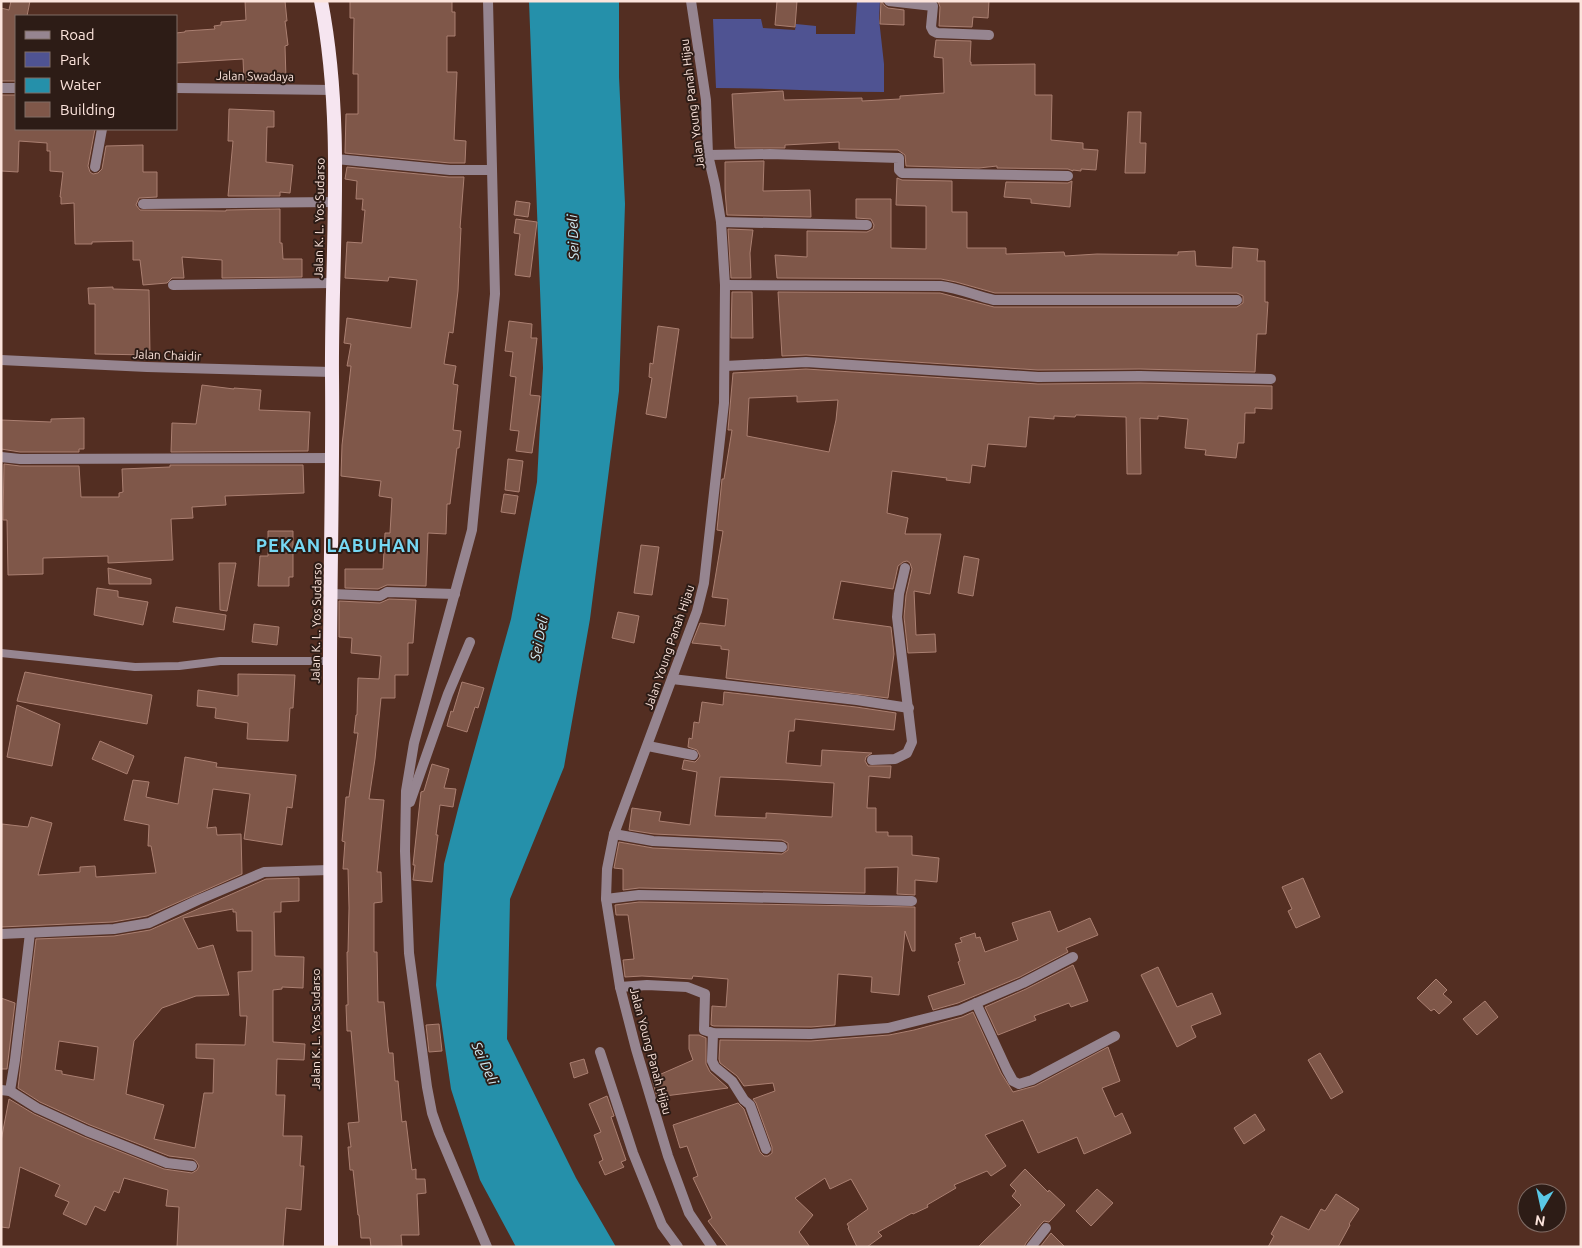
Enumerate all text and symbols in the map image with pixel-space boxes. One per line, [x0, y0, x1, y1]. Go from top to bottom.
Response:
legend [15, 15, 178, 130]
text: Road [60, 26, 95, 43]
street label: Jalan Young Panah Hijau [678, 38, 706, 170]
text: Park [60, 51, 90, 68]
street label: Jalan Swadaya [216, 69, 294, 83]
text: Water [60, 76, 101, 93]
text: Building [60, 101, 115, 118]
street label: Jalan K. L. Yos Sudarso [311, 157, 327, 279]
water label: Sei Deli [564, 214, 582, 261]
street label: Jalan Chaidir [132, 347, 202, 363]
district label: PEKAN LABUHAN [256, 535, 420, 555]
street label: Jalan K. L. Yos Sudarso [308, 562, 324, 684]
street label: Jalan Young Panah Hijau [642, 583, 696, 711]
water label: Sei Deli [527, 614, 551, 663]
street label: Jalan K. L. Yos Sudarso [309, 969, 322, 1089]
street label: Jalan Young Panah Hijau [628, 986, 674, 1116]
water label: Sei Deli [468, 1038, 502, 1087]
north arrow [1517, 1183, 1567, 1233]
text: N [1534, 1212, 1546, 1230]

